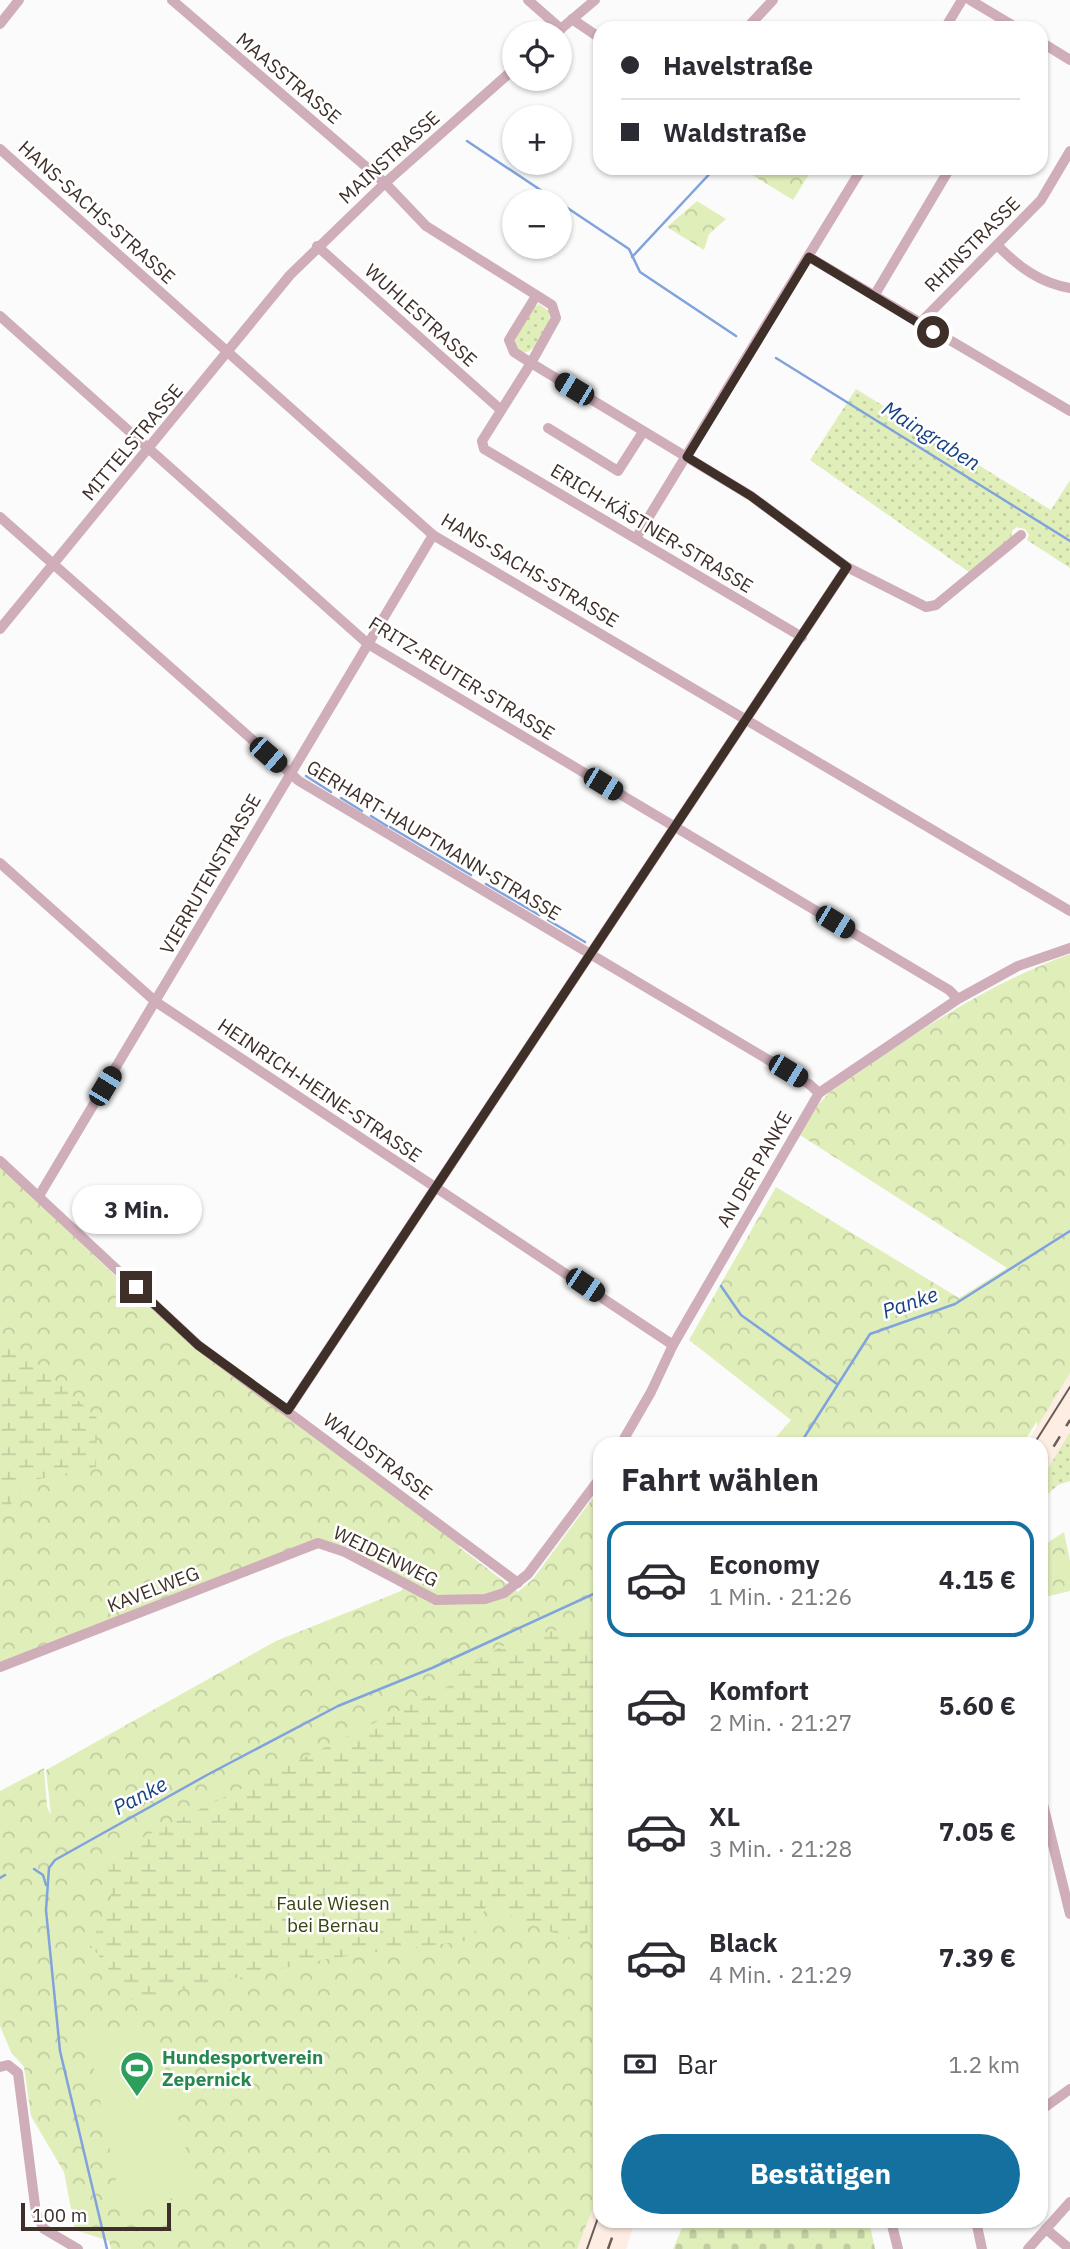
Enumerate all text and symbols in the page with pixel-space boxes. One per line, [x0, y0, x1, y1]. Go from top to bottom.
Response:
map controls [502, 21, 572, 259]
button: locate [502, 21, 572, 91]
street label: MAASSTRASSE [232, 27, 346, 129]
text: Havelstraße [663, 48, 813, 82]
street label: MAINSTRASSE [334, 105, 444, 209]
button: + [502, 105, 572, 175]
text: Waldstraße [663, 115, 807, 149]
street label: HANS-SACHS-STRASSE [14, 135, 180, 289]
button: − [502, 189, 572, 259]
street label: RHINSTRASSE [919, 191, 1025, 297]
street label: WUHLESTRASSE [360, 258, 482, 372]
route start [917, 316, 949, 348]
car [551, 369, 598, 409]
street label: MITTELSTRASSE [76, 379, 188, 505]
water label: Maingraben [877, 394, 986, 476]
street label: ERICH-KÄSTNER-STRASSE [546, 458, 758, 598]
street label: HANS-SACHS-STRASSE [437, 507, 623, 633]
street label: FRITZ-REUTER-STRASSE [364, 611, 560, 745]
car [246, 733, 291, 777]
street label: GERHART-HAUPTMANN-STRASSE [302, 754, 566, 926]
car [580, 764, 627, 804]
street label: VIERRUTENSTRASSE [154, 789, 266, 959]
car [812, 902, 859, 942]
street label: HEINRICH-HEINE-STRASSE [213, 1013, 427, 1167]
car [765, 1051, 812, 1091]
car [86, 1063, 125, 1109]
street label: AN DER PANKE [711, 1107, 797, 1231]
callout: 3 Min. [71, 1186, 201, 1234]
text: 3 Min. [104, 1194, 170, 1224]
car [562, 1265, 609, 1305]
route end [120, 1271, 152, 1303]
water label: Panke [878, 1279, 942, 1325]
street label: WALDSTRASSE [319, 1407, 437, 1505]
text: Fahrt wählen [621, 1458, 819, 1500]
street label: WEIDENWEG [329, 1520, 443, 1592]
text: Economy [709, 1547, 820, 1581]
icon: car [625, 1548, 688, 1611]
street label: KAVELWEG [104, 1561, 202, 1617]
text: 4.15 € [939, 1562, 1016, 1596]
text: 1 Min. · 21:26 [709, 1581, 852, 1611]
text: Komfort [709, 1673, 809, 1707]
icon: car [625, 1674, 688, 1737]
text: 5.60 € [939, 1688, 1016, 1722]
text: 2 Min. · 21:27 [709, 1707, 852, 1737]
water label: Panke [108, 1769, 172, 1821]
text: XL [709, 1799, 740, 1833]
icon: car [625, 1800, 688, 1863]
text: 7.05 € [939, 1814, 1016, 1848]
text: 3 Min. · 21:28 [709, 1833, 852, 1863]
park label: Faule Wiesen bei Bernau [276, 1891, 390, 1937]
text: Black [709, 1925, 777, 1959]
icon: car [625, 1926, 688, 1989]
text: 7.39 € [939, 1940, 1016, 1974]
text: 4 Min. · 21:29 [709, 1959, 852, 1989]
place label: Hundesportverein Zepernick [162, 2045, 323, 2091]
icon: cash [621, 2045, 659, 2083]
text: Bar [677, 2047, 717, 2081]
sports icon: Hundesportverein Zepernick [118, 2049, 156, 2098]
text: 1.2 km [949, 2049, 1020, 2079]
button: Bestätigen [621, 2134, 1020, 2214]
scale bar [21, 2200, 172, 2232]
text: 100 m [32, 2203, 87, 2227]

